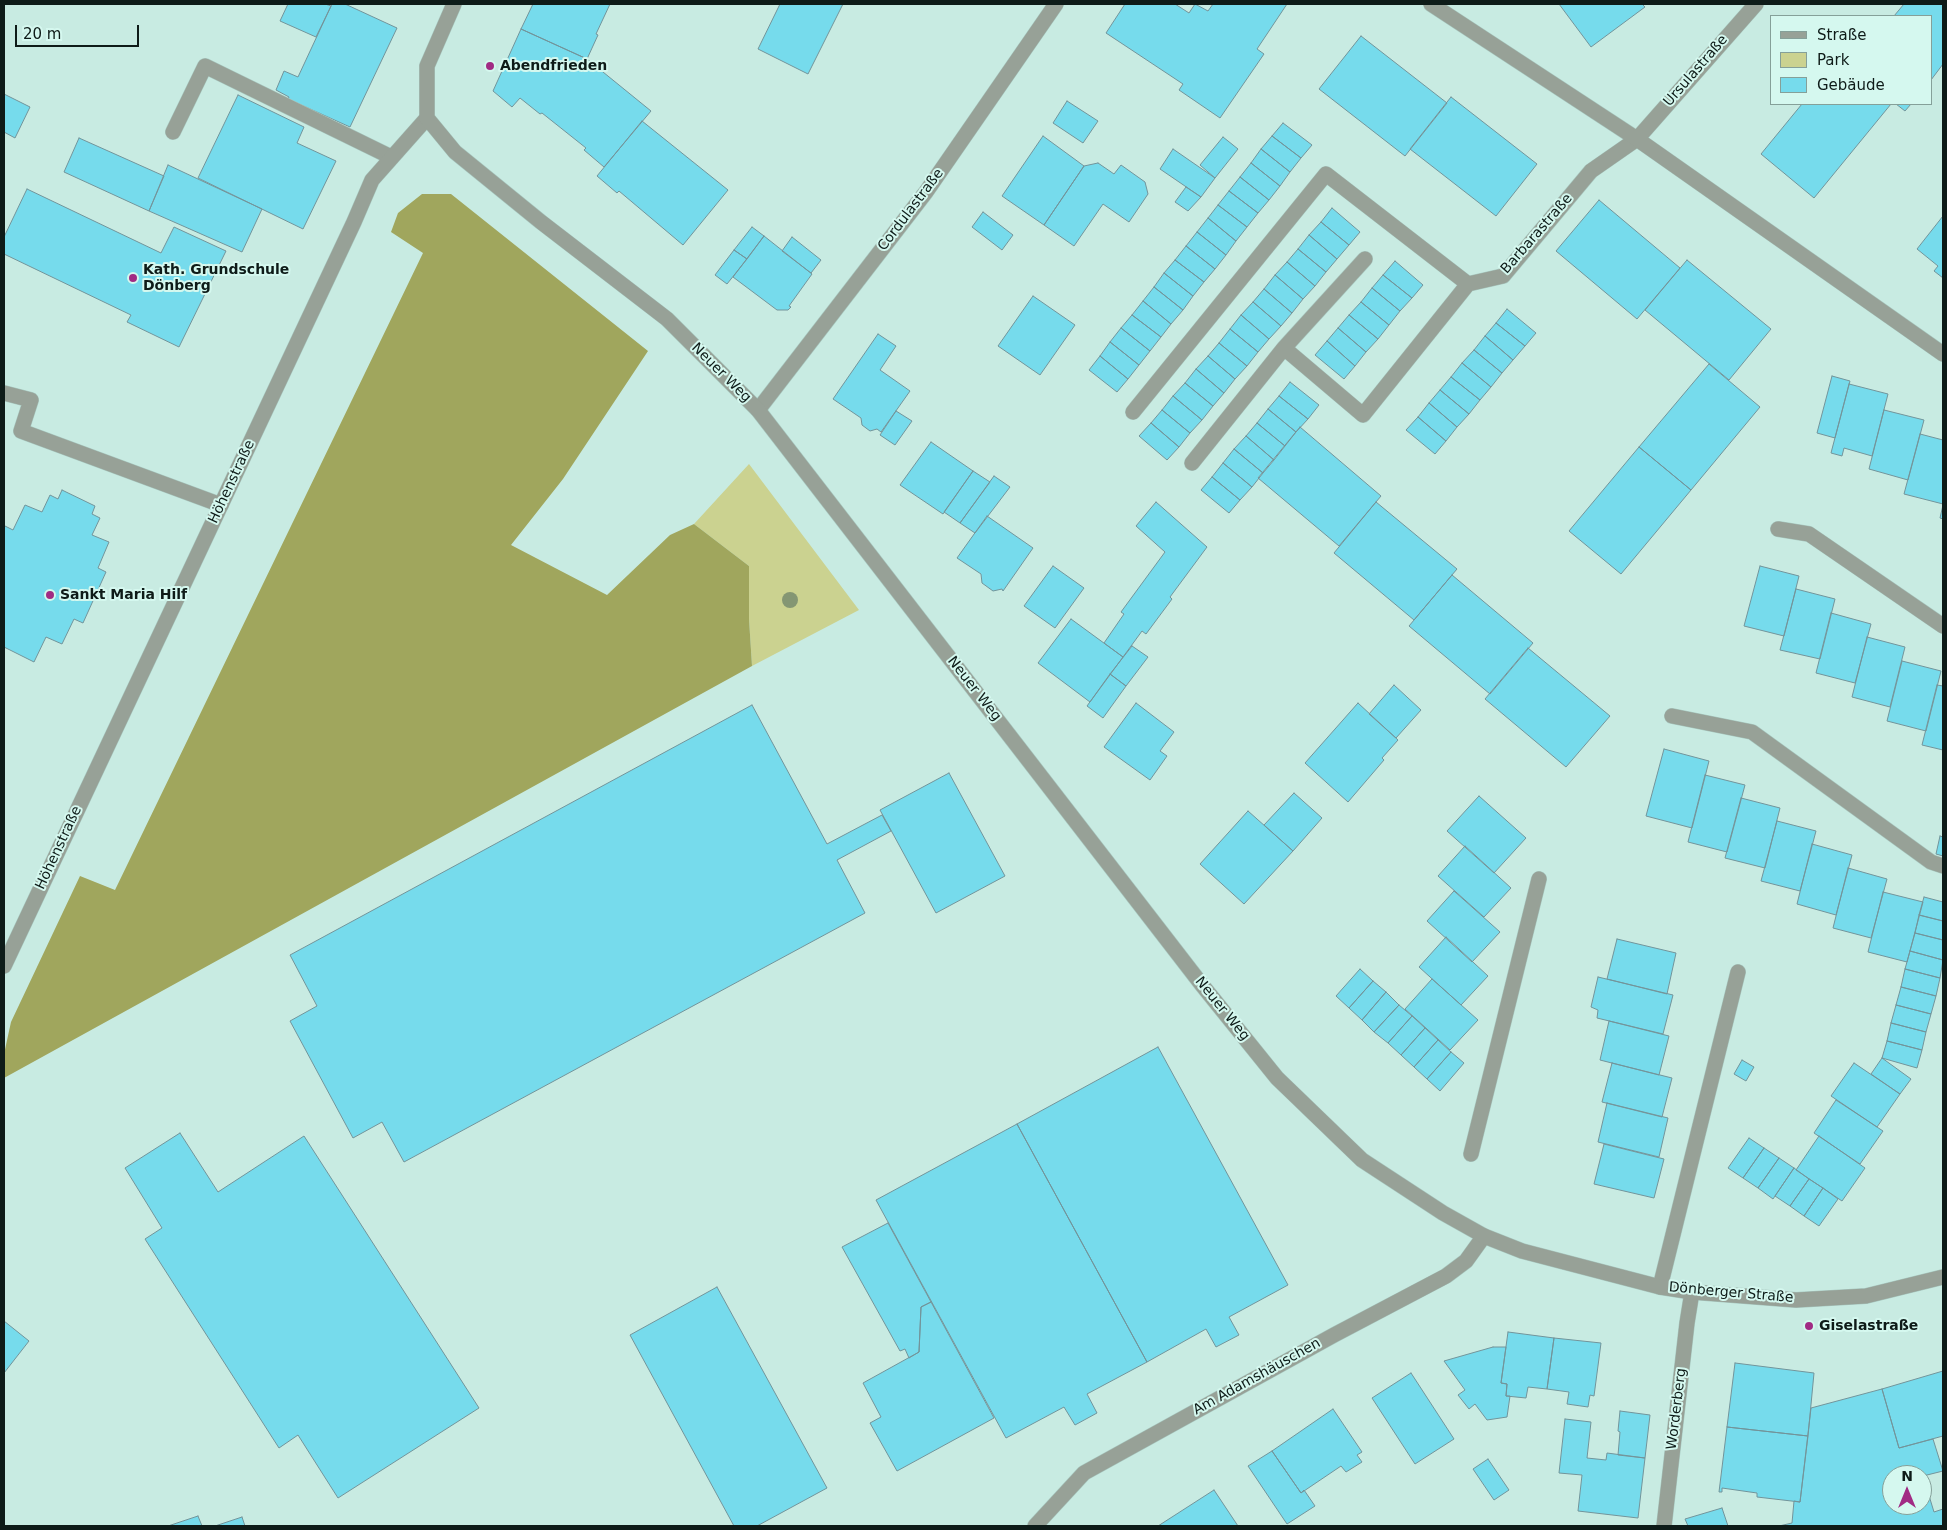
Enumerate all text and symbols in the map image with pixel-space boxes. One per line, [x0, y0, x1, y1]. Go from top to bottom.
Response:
scale bar [18, 15, 141, 47]
legend [1770, 15, 1932, 105]
text: 20 m [23, 25, 61, 43]
text: Straße [1817, 26, 1866, 44]
street label: Ursulastraße [1660, 32, 1732, 110]
text: Park [1817, 51, 1849, 69]
place label: Abendfrieden [500, 58, 607, 74]
marker: Abendfrieden [484, 60, 496, 72]
text: Gebäude [1817, 76, 1885, 94]
street label: Cordulastraße [875, 166, 947, 254]
street label: Barbarastraße [1498, 191, 1576, 277]
place label: Kath. Grundschule Dönberg [143, 262, 289, 294]
marker: Kath. Grundschule Dönberg [127, 272, 139, 284]
street label: Neuer Weg [688, 340, 754, 406]
street label: Höhenstraße [205, 438, 259, 526]
place label: Sankt Maria Hilf [60, 587, 187, 603]
marker: Sankt Maria Hilf [44, 589, 56, 601]
street label: Neuer Weg [944, 653, 1004, 725]
street label: Höhenstraße [32, 804, 86, 892]
street label: Neuer Weg [1191, 974, 1253, 1044]
street label: Dönberger Straße [1668, 1279, 1794, 1307]
place label: Giselastraße [1819, 1318, 1918, 1334]
marker: Giselastraße [1803, 1320, 1815, 1332]
street label: Am Adamshäuschen [1190, 1335, 1324, 1419]
street label: Worderberg [1664, 1367, 1690, 1451]
north arrow [1882, 1465, 1932, 1515]
text: N [1901, 1468, 1913, 1484]

